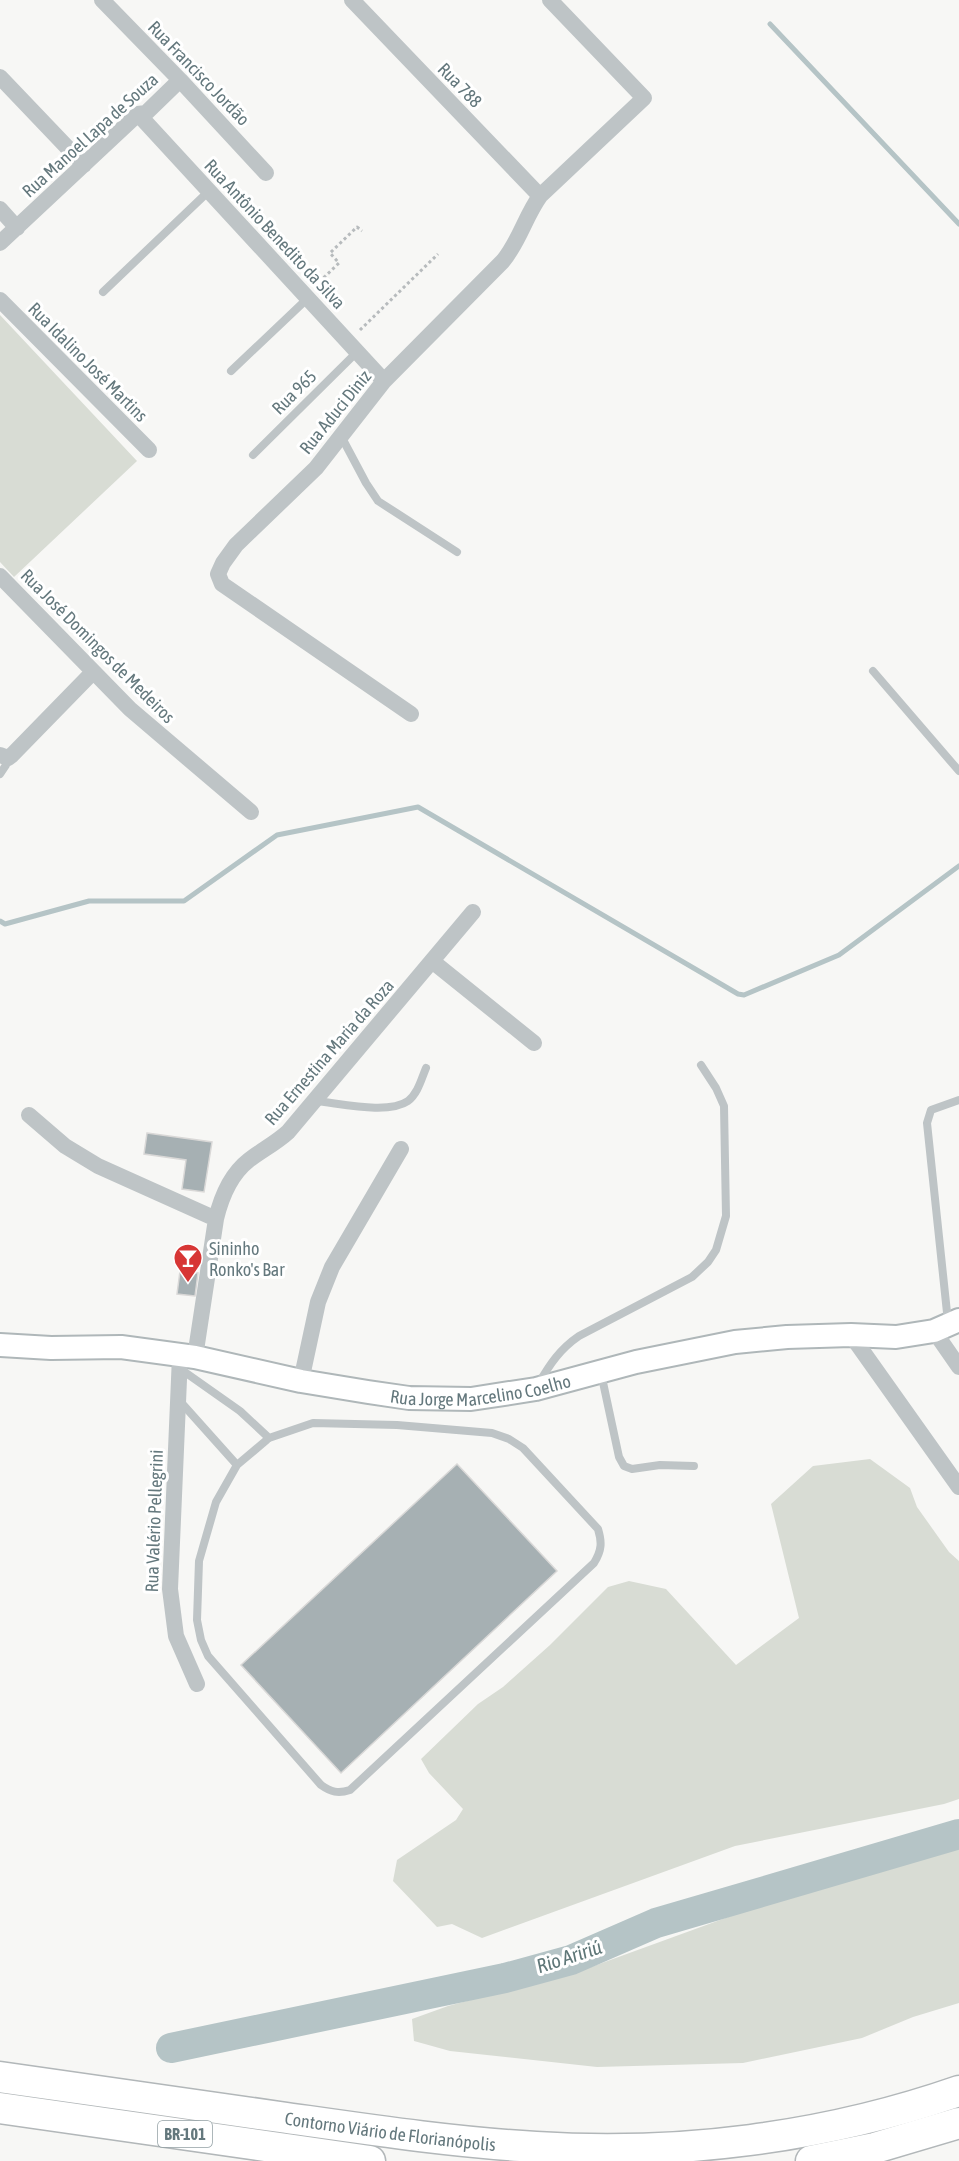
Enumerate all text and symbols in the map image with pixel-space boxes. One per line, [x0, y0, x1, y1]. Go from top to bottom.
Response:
street label: Rua Francisco Jordão [144, 16, 254, 130]
street label: Rua 788 [434, 58, 486, 112]
street label: Rua Manoel Lapa de Souza [18, 69, 162, 201]
street label: Rua Antônio Benedito da Silva [200, 155, 350, 313]
street label: Rua Idalino José Martins [24, 298, 152, 426]
street label: Rua 965 [268, 366, 320, 418]
street label: Rua Aduci Diniz [295, 366, 375, 458]
street label: Rua José Domingos de Medeiros [17, 565, 179, 727]
street label: Rua Ernestina Maria da Roza [260, 975, 398, 1129]
place label: Sininho Ronko's Bar [209, 1238, 285, 1280]
bar icon: Sininho Ronko's Bar [172, 1242, 204, 1284]
street label: Rua Jorge Marcelino Coelho [389, 1370, 573, 1410]
street label: Rua Valério Pellegrini [141, 1449, 167, 1593]
water label: Rio Aririú [533, 1935, 605, 1977]
street label: Contorno Viário de Florianópolis [283, 2107, 497, 2155]
road number: BR-101 [158, 2121, 212, 2147]

